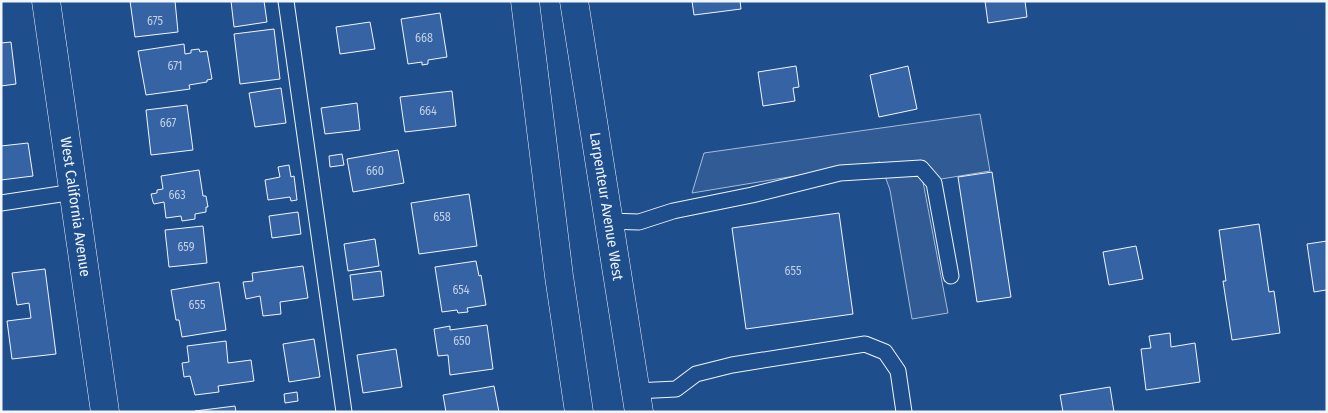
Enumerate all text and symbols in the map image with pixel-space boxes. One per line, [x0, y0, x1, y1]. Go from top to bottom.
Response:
house number: 675 [147, 14, 163, 28]
house number: 668 [415, 31, 433, 45]
house number: 671 [167, 59, 183, 73]
house number: 664 [419, 104, 437, 118]
house number: 667 [160, 116, 176, 130]
street label: Larpenteur Avenue West [586, 131, 627, 282]
street label: West California Avenue [57, 136, 94, 278]
house number: 660 [366, 164, 384, 178]
house number: 663 [168, 188, 186, 202]
house number: 658 [433, 210, 451, 224]
house number: 659 [177, 240, 195, 254]
house number: 655 [785, 264, 802, 278]
house number: 654 [452, 283, 470, 297]
house number: 655 [189, 298, 206, 312]
house number: 650 [453, 334, 471, 348]

